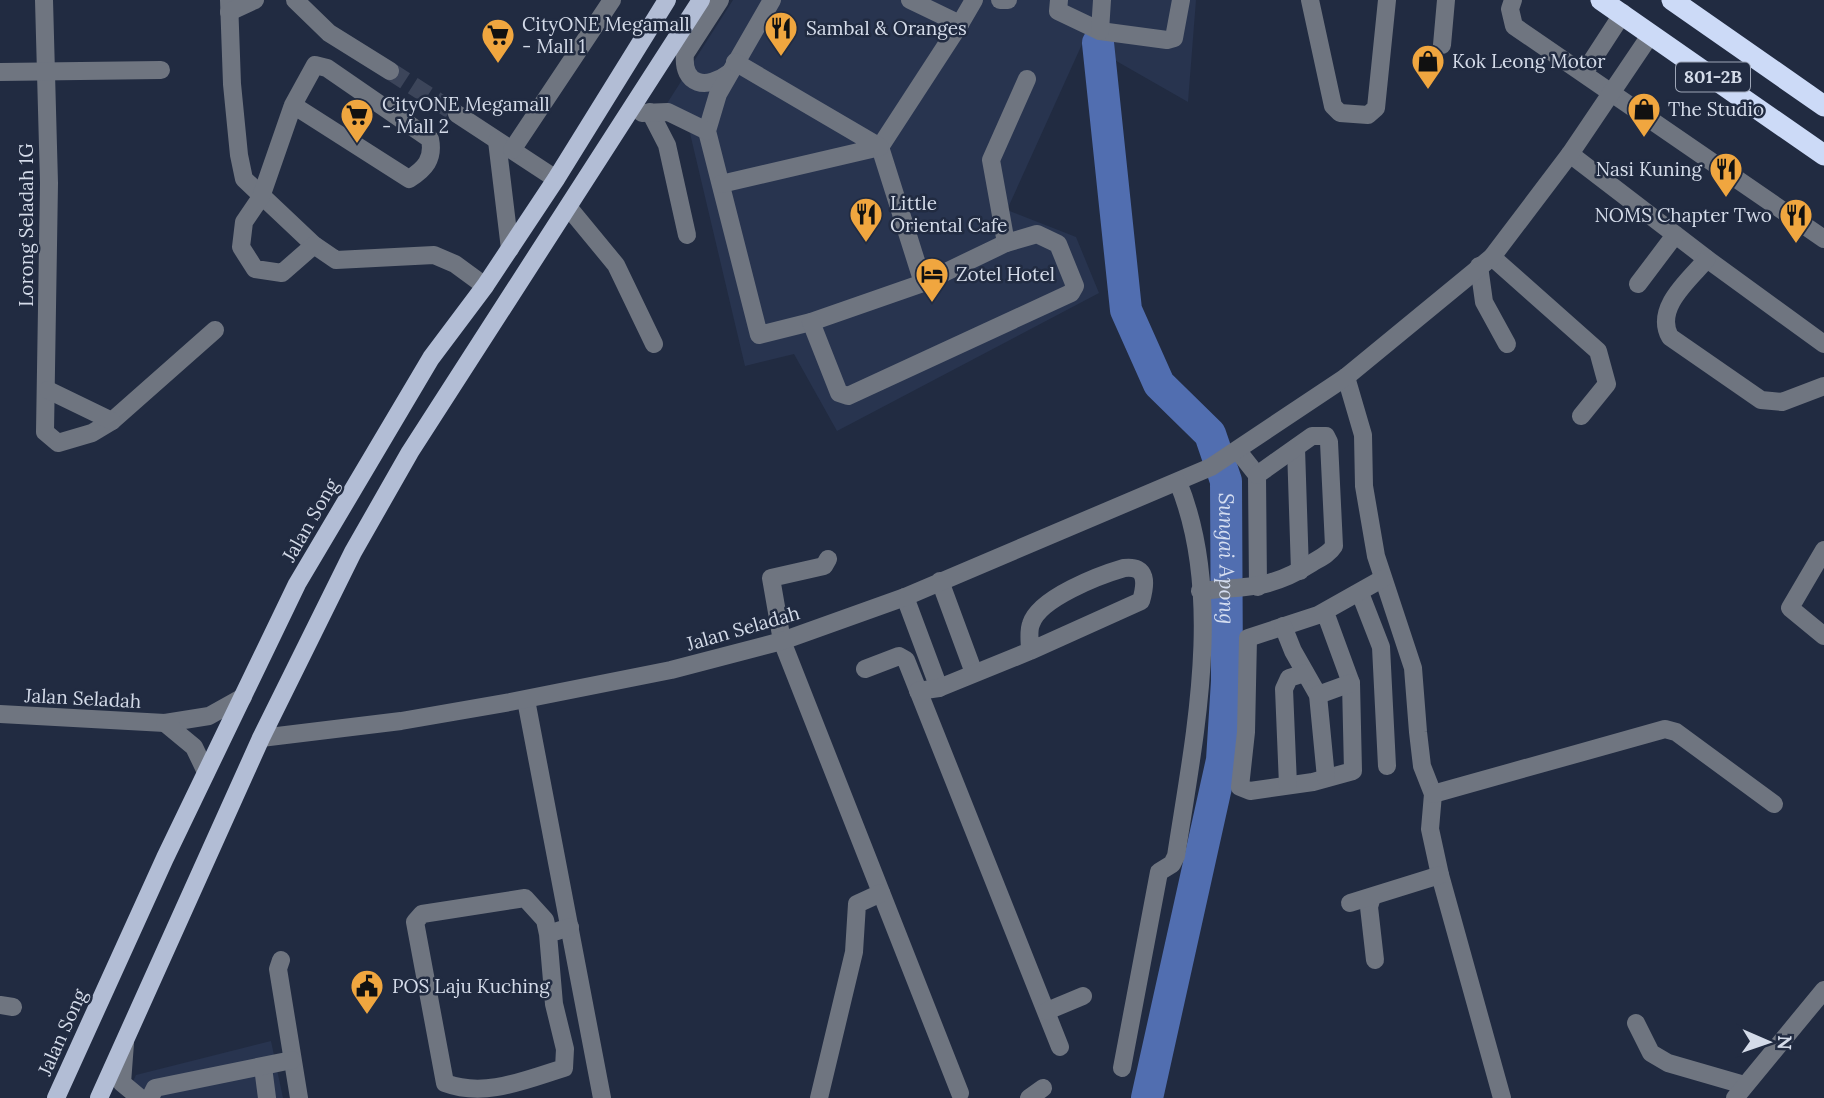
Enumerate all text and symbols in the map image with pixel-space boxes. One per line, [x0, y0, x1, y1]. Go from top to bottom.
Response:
restaurant icon: Sambal & Oranges [762, 9, 800, 58]
place label: CityONE Megamall - Mall 1 [522, 12, 690, 58]
supermarket icon: CityONE Megamall - Mall 1 [479, 16, 517, 65]
place label: Sambal & Oranges [806, 16, 967, 40]
shop icon: Kok Leong Motor [1409, 42, 1447, 91]
place label: Kok Leong Motor [1452, 49, 1606, 73]
road number: 801-2B [1676, 62, 1750, 92]
shop icon: The Studio [1625, 90, 1663, 139]
place label: CityONE Megamall - Mall 2 [382, 92, 550, 138]
supermarket icon: CityONE Megamall - Mall 2 [338, 96, 376, 145]
place label: The Studio [1668, 97, 1764, 121]
street label: Lorong Seladah 1G [14, 143, 38, 307]
restaurant icon: Nasi Kuning [1707, 150, 1745, 199]
place label: Nasi Kuning [1596, 157, 1702, 181]
place label: Little Oriental Cafe [890, 191, 1007, 237]
restaurant icon: Little Oriental Cafe [847, 195, 885, 244]
restaurant icon: NOMS Chapter Two [1777, 196, 1815, 245]
place label: NOMS Chapter Two [1594, 203, 1772, 227]
hotel icon: Zotel Hotel [913, 255, 951, 304]
place label: Zotel Hotel [956, 262, 1055, 286]
street label: Jalan Song [276, 474, 344, 567]
water label: Sungai Apong [1213, 493, 1241, 624]
street label: Jalan Seladah [683, 600, 802, 656]
street label: Jalan Seladah [23, 683, 142, 713]
public building icon: POS Laju Kuching [348, 967, 386, 1016]
place label: POS Laju Kuching [392, 974, 550, 998]
street label: Jalan Song [32, 985, 92, 1080]
north arrow [1733, 1007, 1803, 1077]
text: N [1773, 1035, 1797, 1051]

